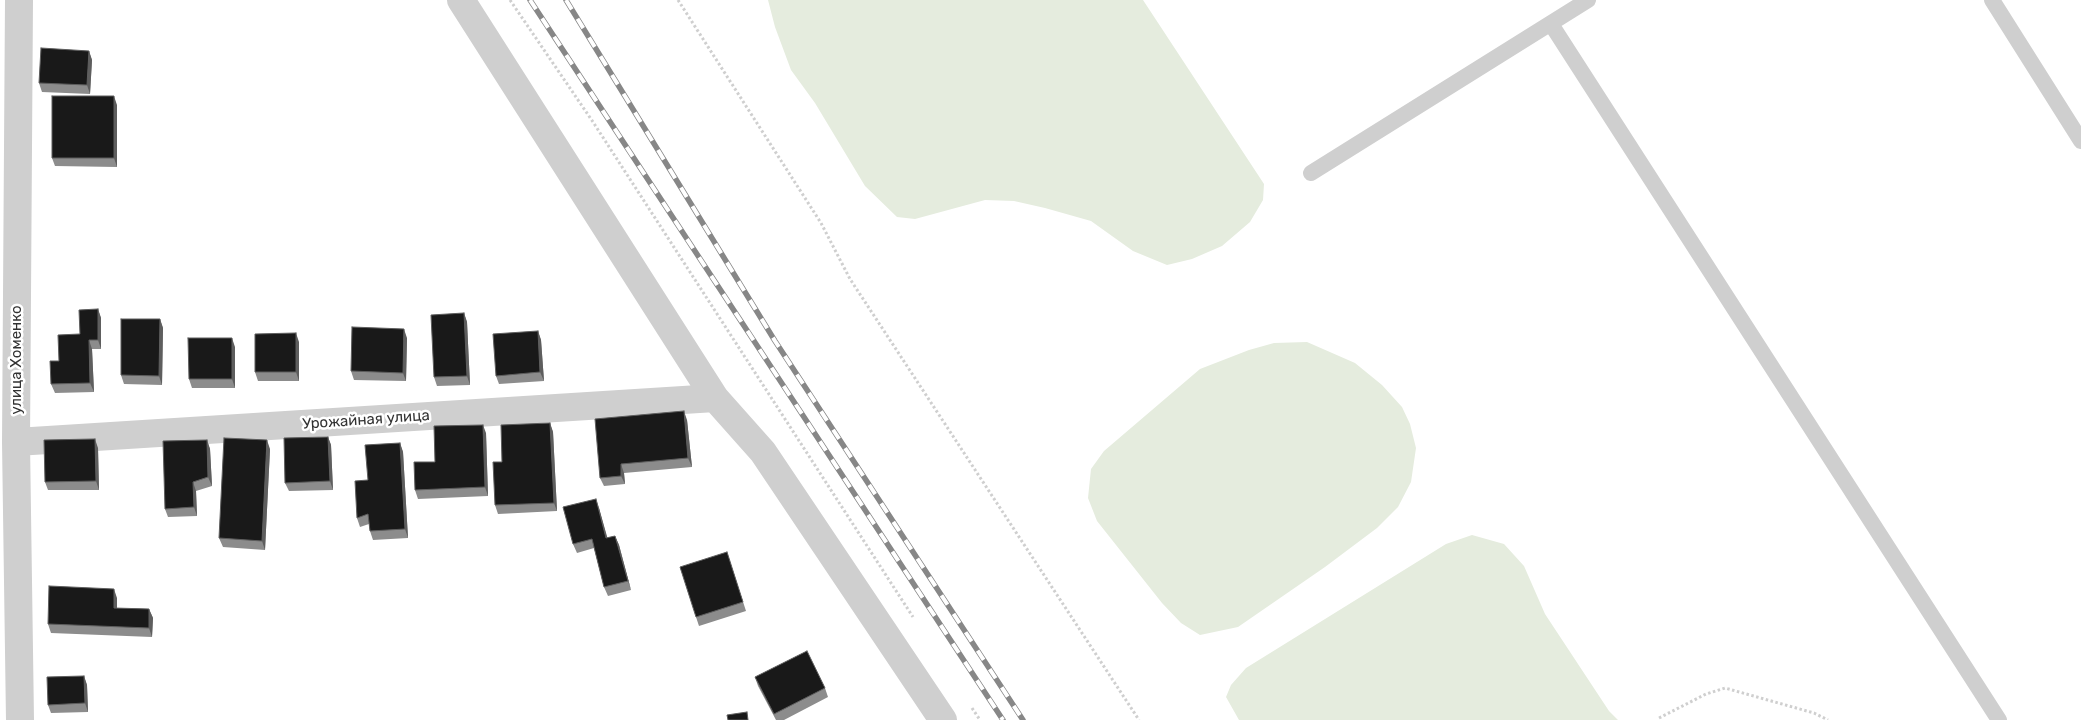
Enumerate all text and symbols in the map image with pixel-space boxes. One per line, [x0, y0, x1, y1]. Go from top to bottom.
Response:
street label: улица Хоменко [8, 306, 26, 414]
street label: Урожайная улица [302, 407, 430, 433]

